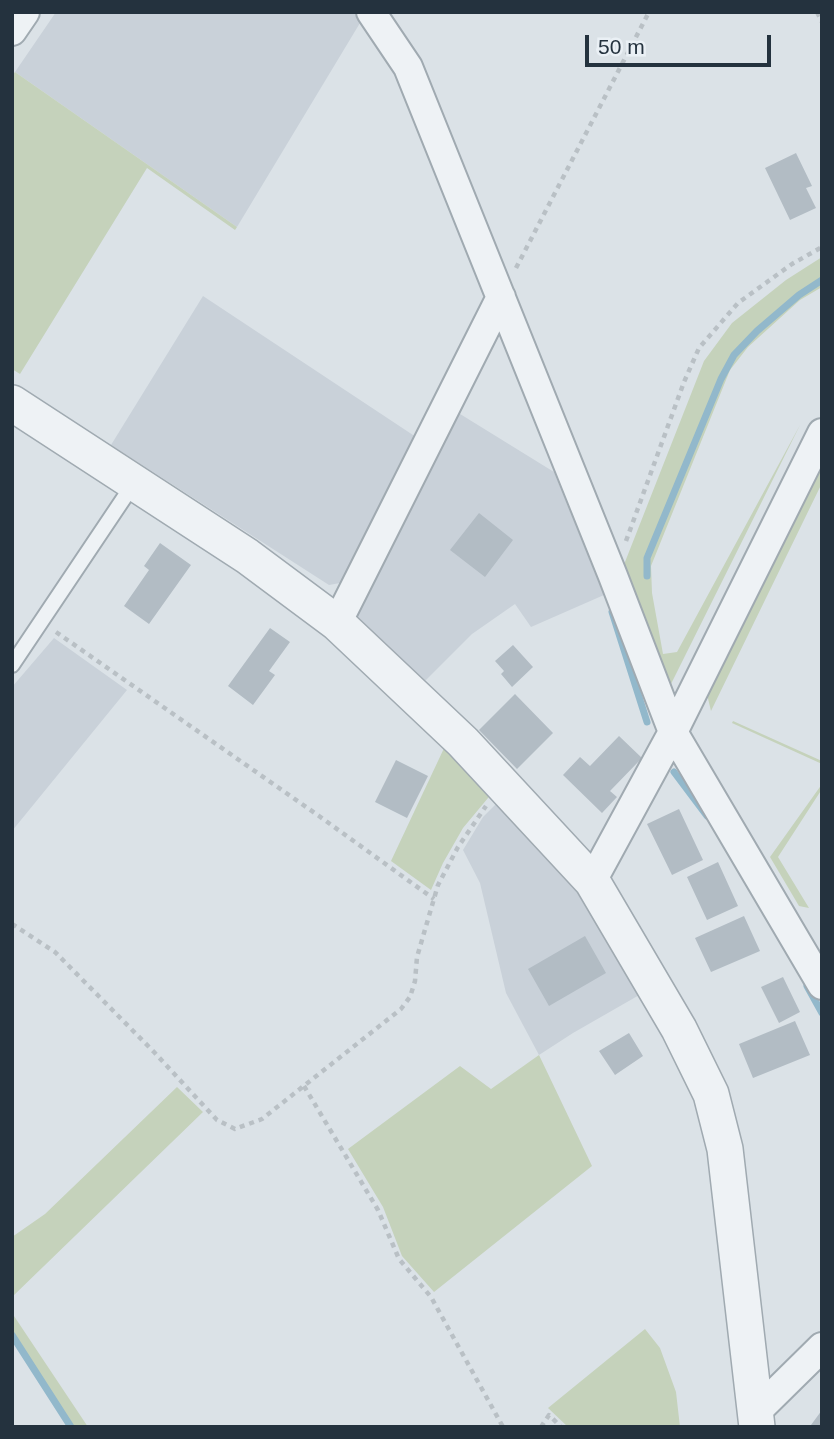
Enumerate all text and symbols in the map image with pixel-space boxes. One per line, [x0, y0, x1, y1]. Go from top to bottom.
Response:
scale bar [589, 21, 774, 65]
text: 50 m [598, 35, 645, 58]

